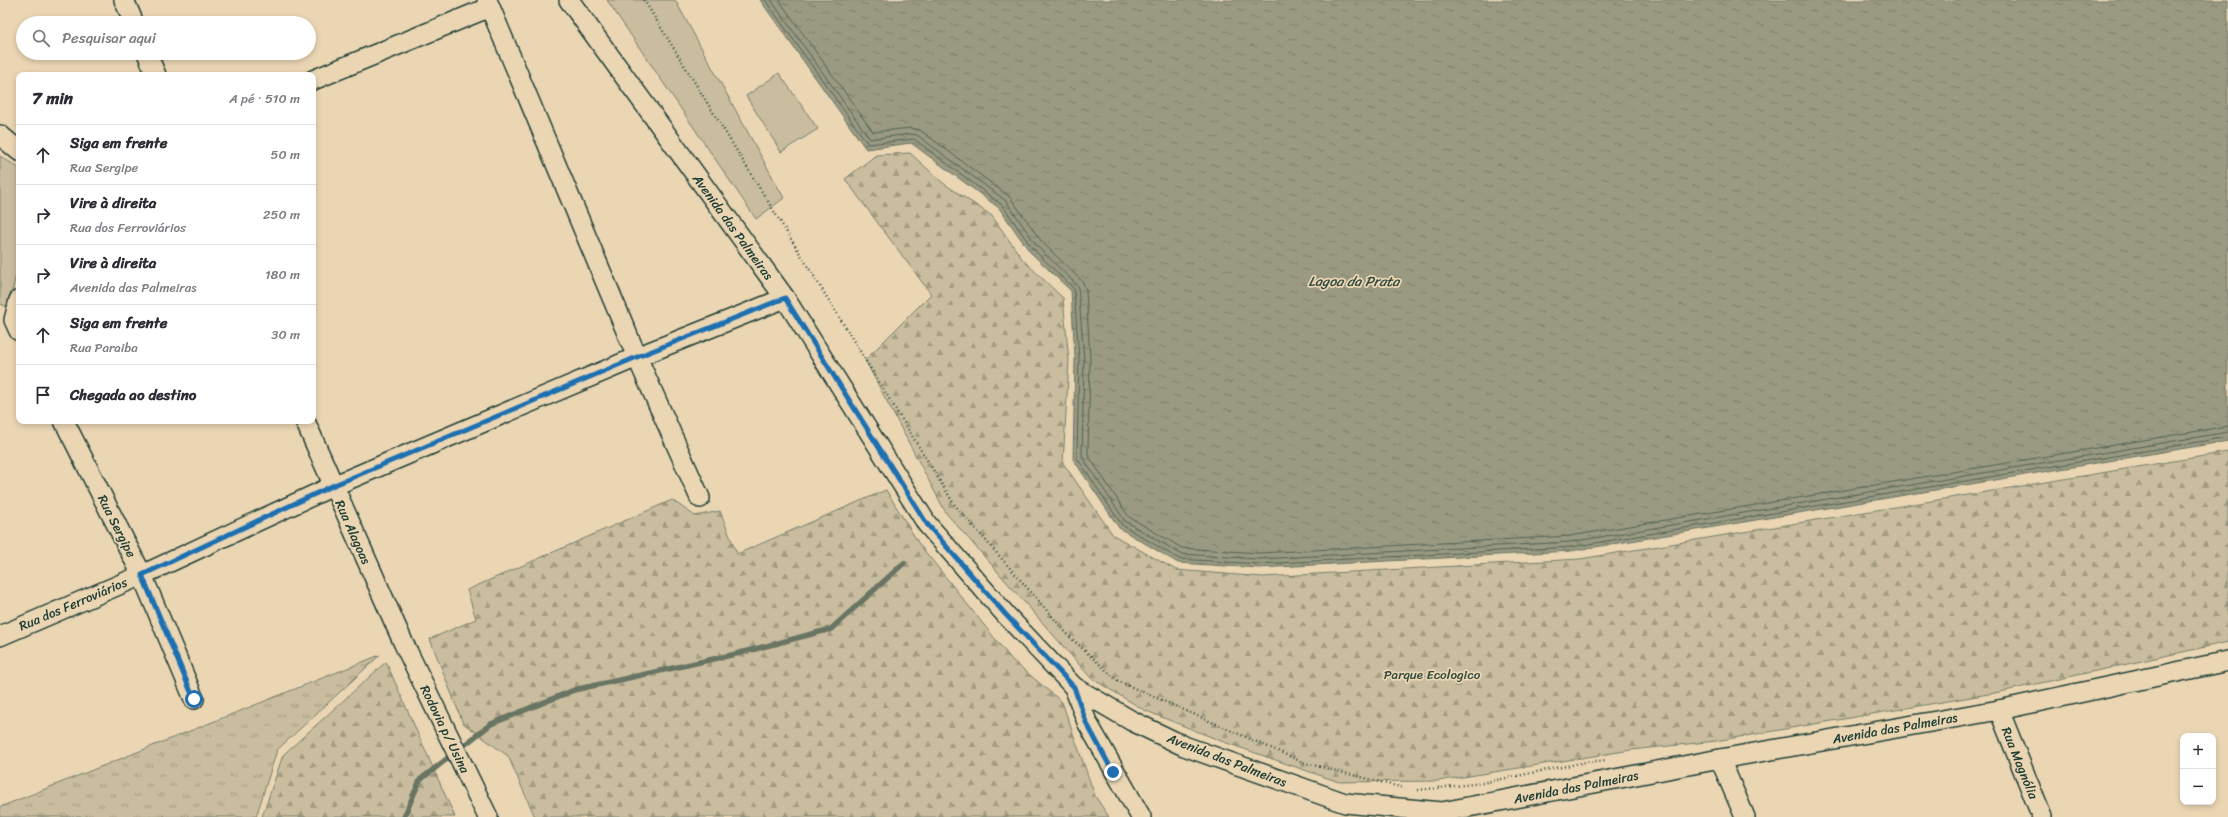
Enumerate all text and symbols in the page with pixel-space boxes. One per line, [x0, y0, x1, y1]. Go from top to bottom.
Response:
search box [16, 16, 316, 60]
text: Pesquisar aqui [62, 25, 156, 51]
icon: search [30, 27, 52, 49]
text: 7 min [32, 83, 73, 113]
text: A pé · 510 m [229, 87, 300, 110]
text: Siga em frente [70, 130, 167, 156]
text: 50 m [270, 143, 300, 166]
icon: ahead [32, 144, 54, 166]
text: Rua Sergipe [70, 156, 138, 179]
street label: Avenida das Palmeiras [686, 168, 780, 285]
text: Vire à direita [70, 190, 156, 216]
text: 250 m [263, 203, 300, 226]
icon: right [32, 204, 54, 226]
text: Rua dos Ferroviários [70, 216, 186, 239]
text: Vire à direita [70, 250, 156, 276]
text: 180 m [265, 263, 300, 286]
icon: right [32, 264, 54, 286]
water label: Lagoa da Prata [1309, 269, 1401, 294]
text: Avenida das Palmeiras [70, 276, 197, 299]
text: Siga em frente [70, 310, 167, 336]
text: 30 m [271, 323, 300, 346]
icon: ahead [32, 324, 54, 346]
text: Rua Paraiba [70, 336, 138, 359]
text: Chegada ao destino [70, 382, 196, 408]
icon: arrive [32, 384, 54, 406]
street label: Rua Sergipe [91, 490, 143, 562]
street label: Rua Alagoas [329, 496, 378, 569]
street label: Rua dos Ferroviários [15, 570, 132, 637]
park label: Parque Ecologico [1384, 663, 1481, 686]
street label: Rodovia p/ Usina [414, 681, 477, 778]
route start [185, 690, 203, 708]
street label: Avenida das Palmeiras [1830, 706, 1960, 750]
street label: Rua Magnólia [1995, 723, 2045, 803]
street label: Avenida das Palmeiras [1163, 726, 1291, 794]
map controls [2180, 733, 2216, 805]
button: + [2180, 733, 2216, 769]
route end [1104, 763, 1122, 781]
street label: Avenida das Palmeiras [1511, 764, 1641, 811]
button: − [2180, 769, 2216, 805]

